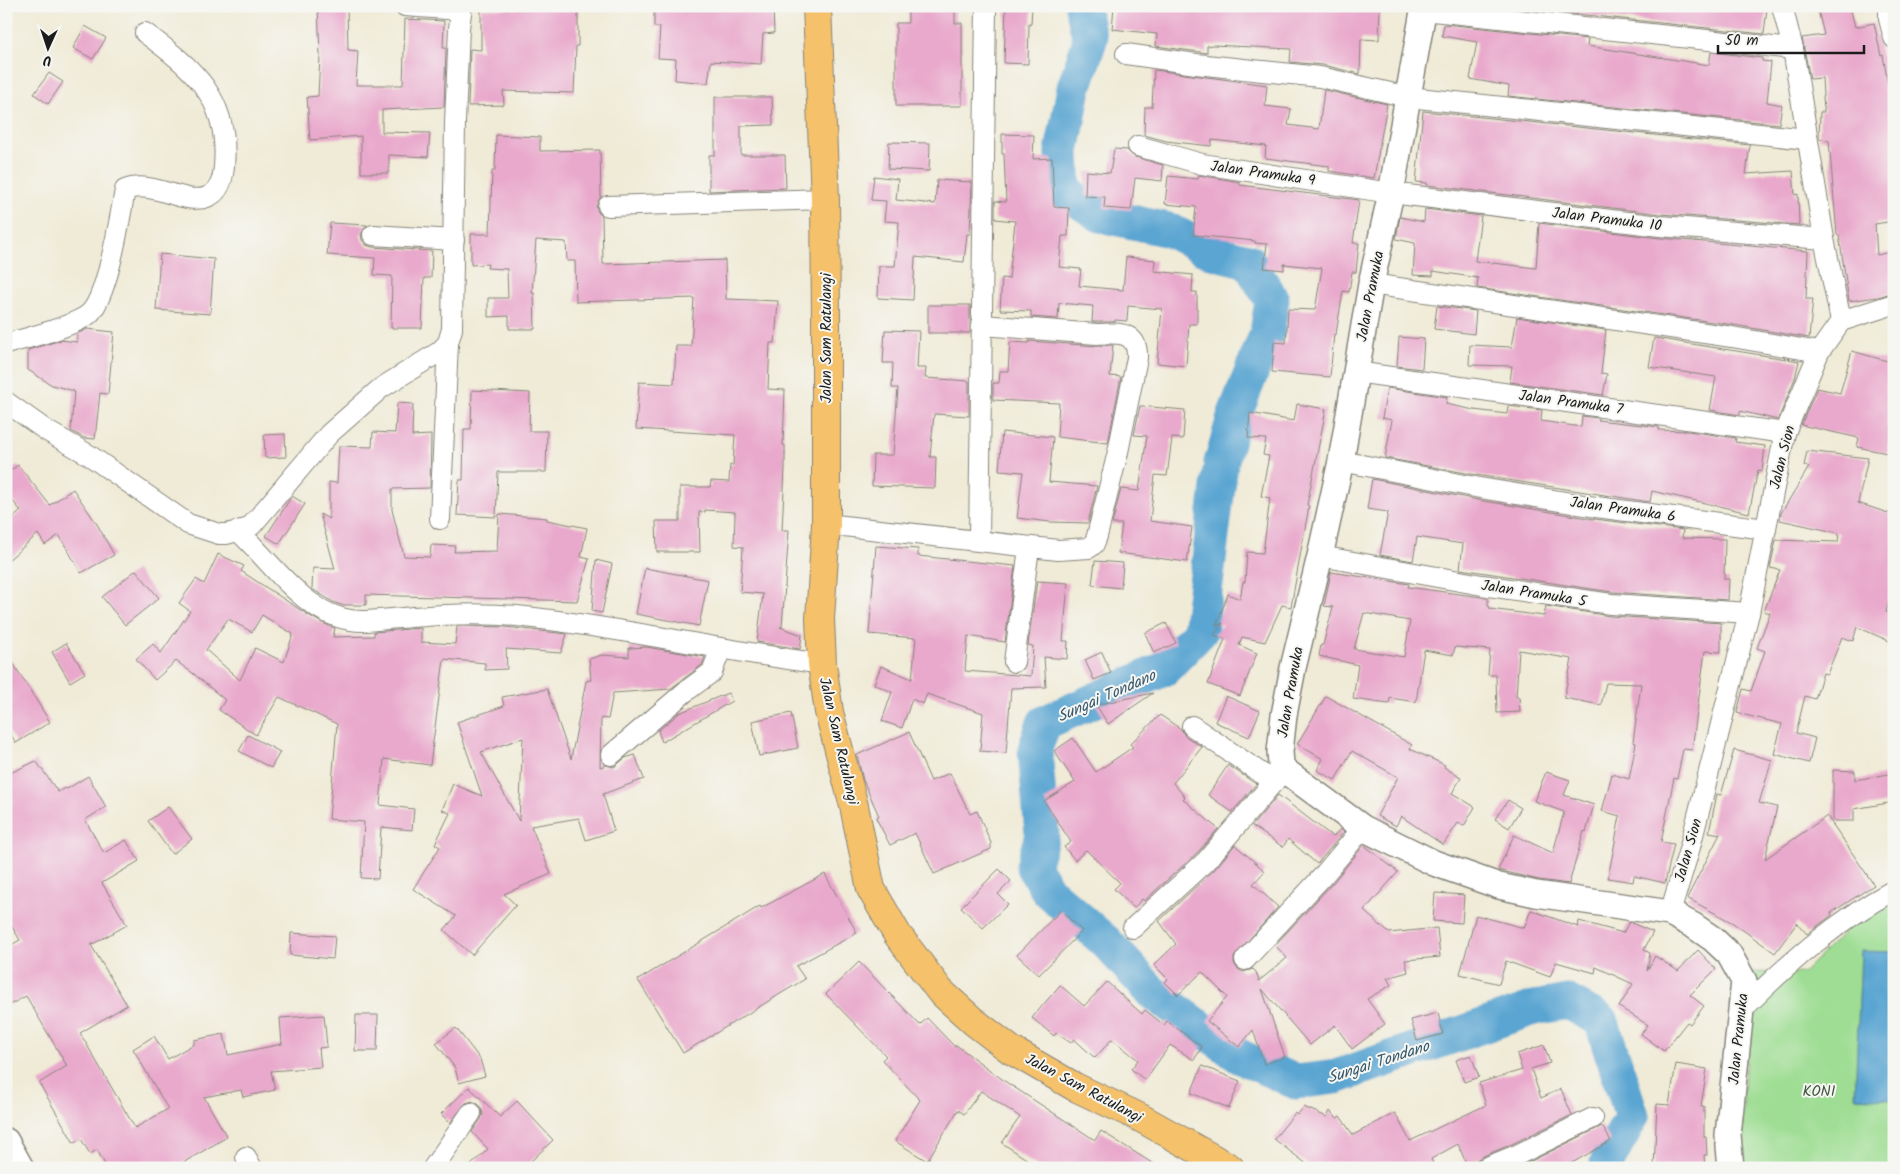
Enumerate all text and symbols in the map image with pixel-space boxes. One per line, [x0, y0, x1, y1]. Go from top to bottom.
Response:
north arrow [22, 22, 72, 72]
scale bar [1718, 22, 1864, 54]
text: 50 m [1725, 29, 1759, 53]
text: U [42, 49, 52, 71]
street label: Jalan Pramuka 9 [1209, 155, 1317, 193]
street label: Jalan Pramuka 10 [1551, 201, 1664, 239]
street label: Jalan Pramuka [1350, 249, 1392, 344]
street label: Jalan Sam Ratulangi [815, 272, 839, 403]
street label: Jalan Pramuka 7 [1517, 384, 1626, 422]
street label: Jalan Sion [1763, 423, 1802, 492]
street label: Jalan Pramuka 6 [1568, 491, 1677, 529]
street label: Jalan Pramuka 5 [1480, 574, 1589, 614]
street label: Jalan Pramuka [1271, 645, 1311, 740]
water label: Sungai Tondano [1053, 663, 1162, 729]
street label: Jalan Sam Ratulangi [812, 675, 865, 809]
street label: Jalan Sion [1668, 816, 1709, 885]
street label: Jalan Pramuka [1722, 992, 1756, 1086]
water label: Sungai Tondano [1324, 1034, 1434, 1091]
street label: Jalan Sam Ratulangi [1021, 1048, 1148, 1131]
park label: KONI [1803, 1080, 1836, 1104]

